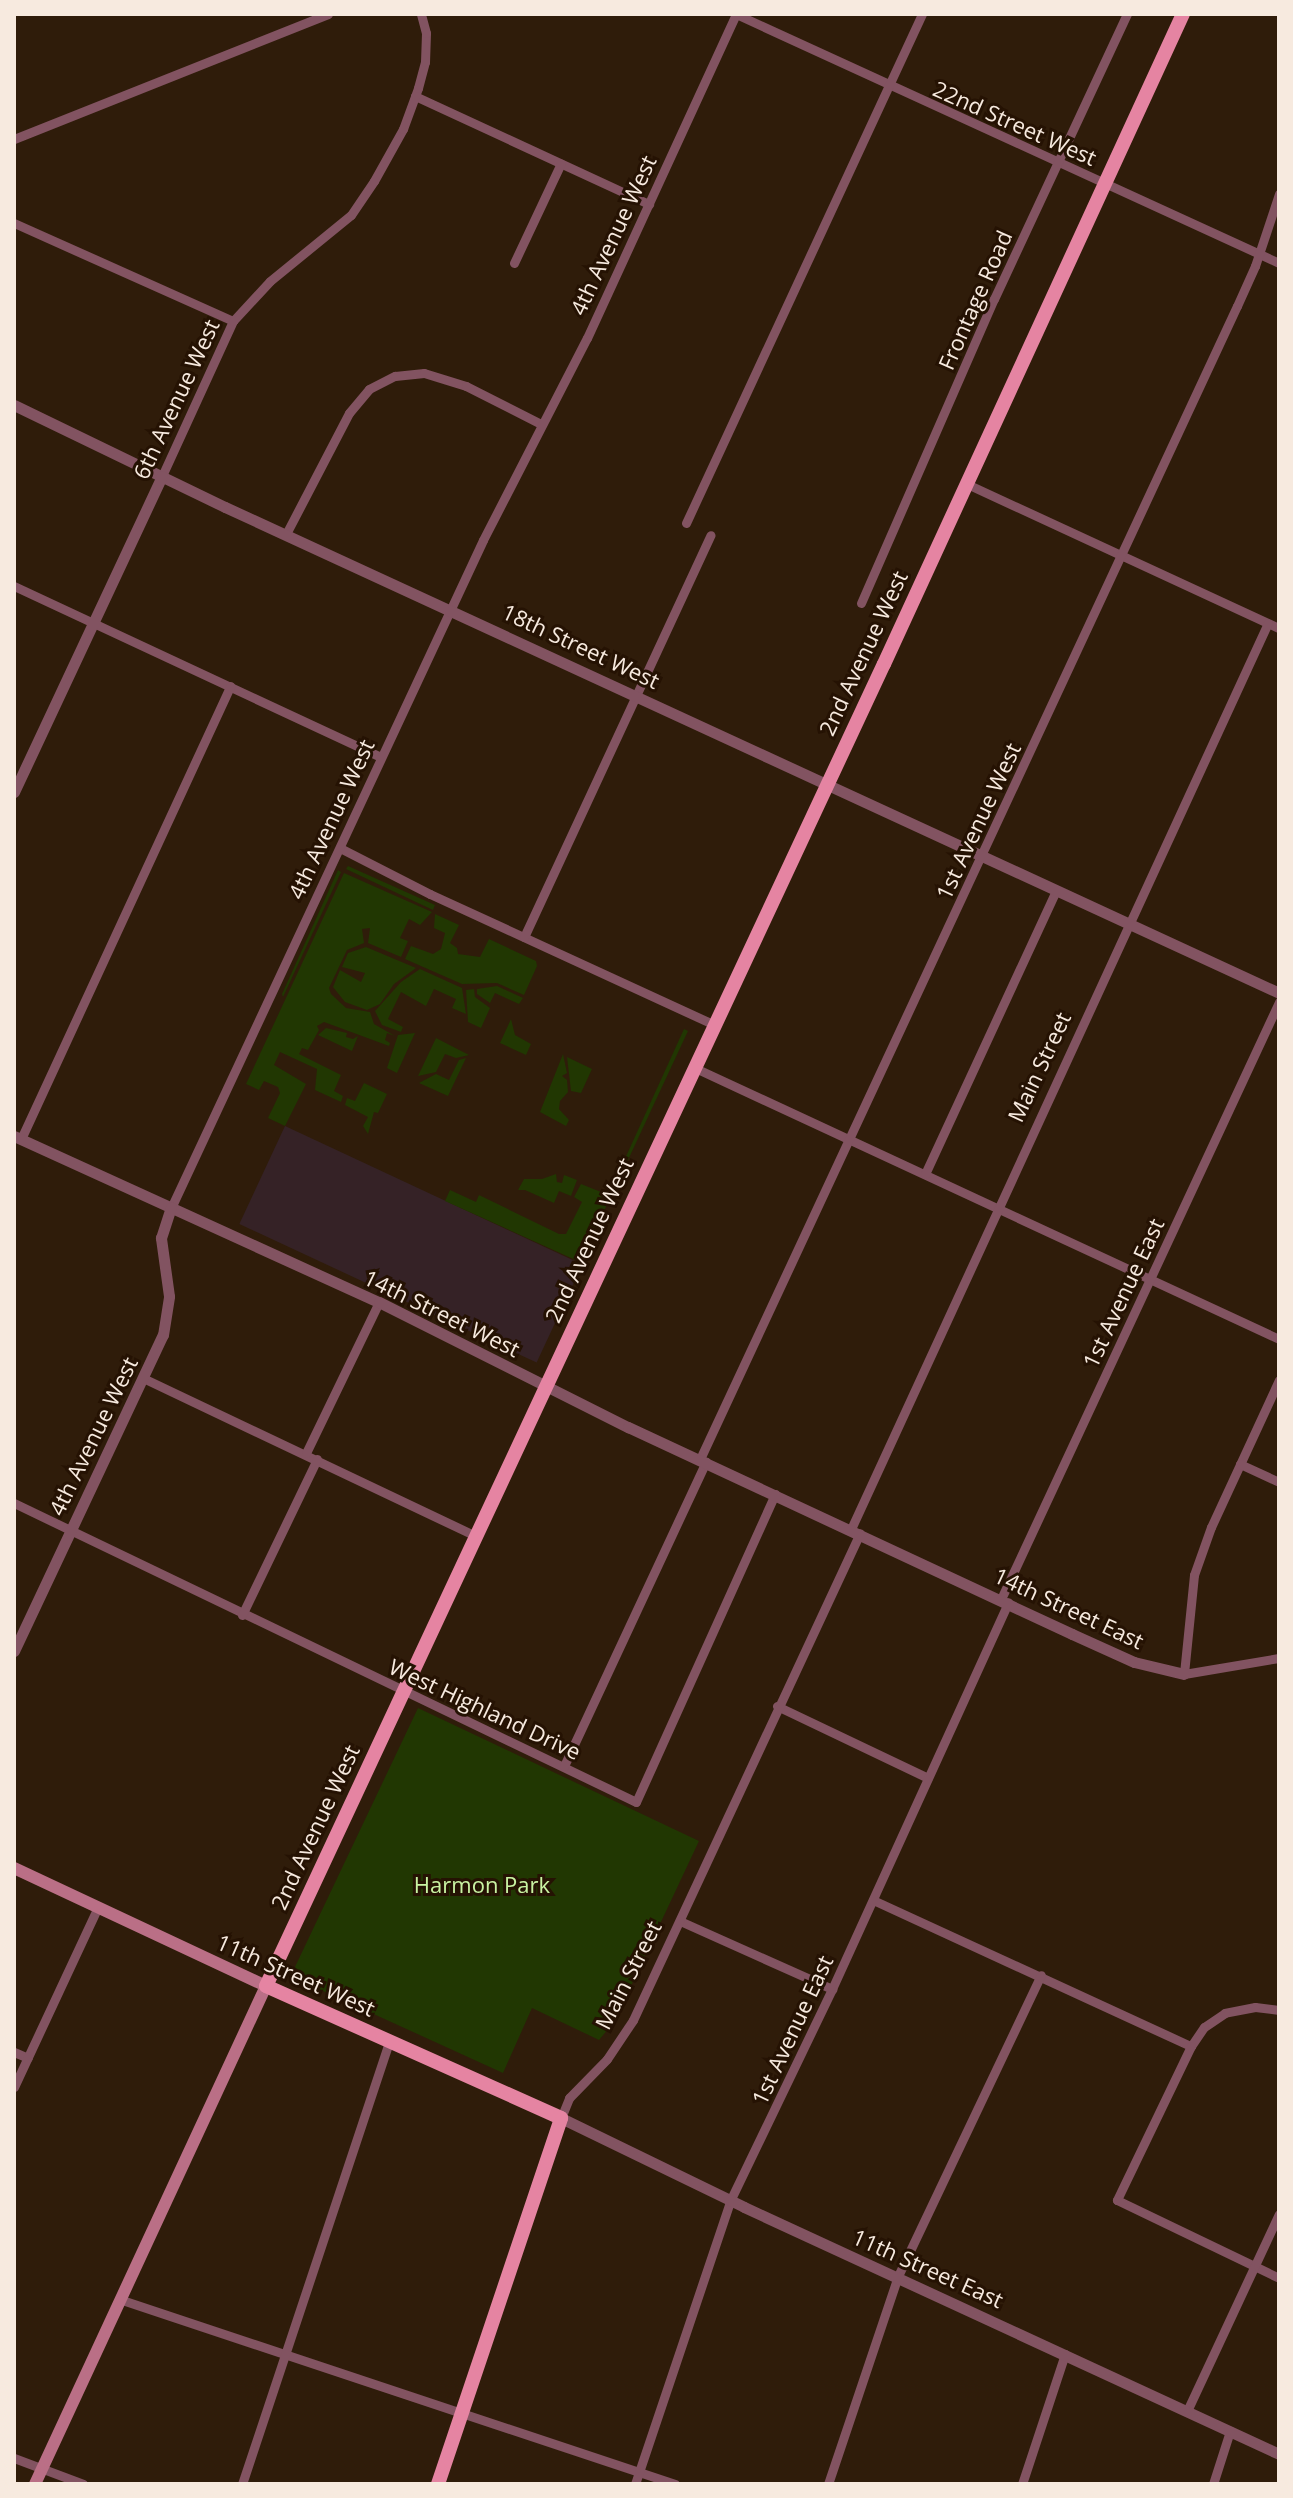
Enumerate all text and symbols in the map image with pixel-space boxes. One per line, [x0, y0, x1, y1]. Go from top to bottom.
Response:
street label: 22nd Street West [929, 75, 1101, 171]
street label: 4th Avenue West [564, 151, 662, 319]
street label: Frontage Road [933, 226, 1017, 374]
street label: 6th Avenue West [127, 315, 225, 483]
street label: 2nd Avenue West [813, 567, 913, 739]
street label: 18th Street West [498, 598, 664, 694]
street label: 4th Avenue West [282, 735, 380, 903]
street label: 1st Avenue West [930, 738, 1026, 904]
street label: Main Street [1002, 1008, 1076, 1126]
street label: 2nd Avenue West [539, 1154, 639, 1326]
street label: 1st Avenue East [1077, 1214, 1169, 1372]
street label: 14th Street West [360, 1264, 524, 1362]
street label: 4th Avenue West [43, 1353, 143, 1519]
street label: 14th Street East [990, 1562, 1148, 1654]
street label: West Highland Drive [385, 1653, 585, 1765]
street label: 2nd Avenue West [265, 1741, 365, 1913]
park label: Harmon Park [414, 1872, 550, 1898]
street label: Main Street [589, 1916, 667, 2034]
street label: 11th Street West [213, 1928, 379, 2022]
street label: 1st Avenue East [746, 1951, 838, 2109]
street label: 11th Street East [849, 2223, 1007, 2313]

